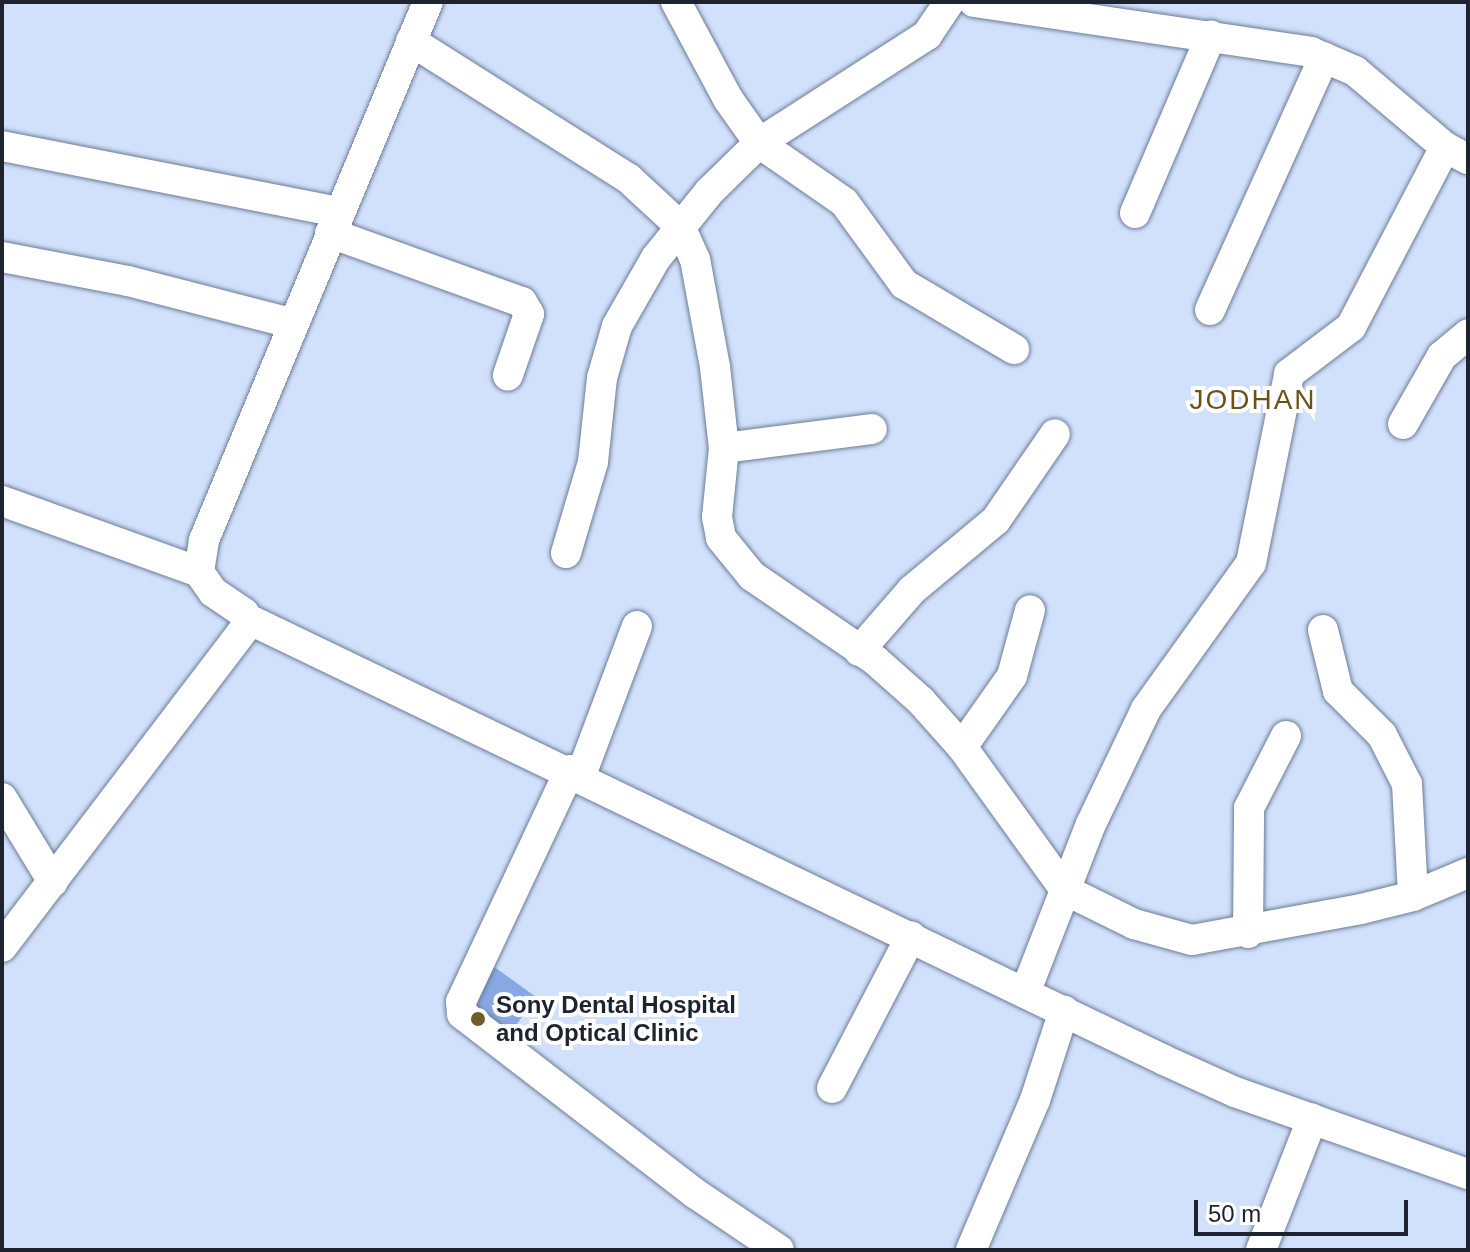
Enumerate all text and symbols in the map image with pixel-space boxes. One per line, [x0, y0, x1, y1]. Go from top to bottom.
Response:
district label: JODHAN [1189, 383, 1317, 417]
place label: Sony Dental Hospital and Optical Clinic [496, 991, 736, 1047]
marker: Sony Dental Hospital and Optical Clinic [467, 1008, 489, 1030]
scale bar [1198, 1184, 1412, 1234]
text: 50 m [1208, 1200, 1261, 1227]

